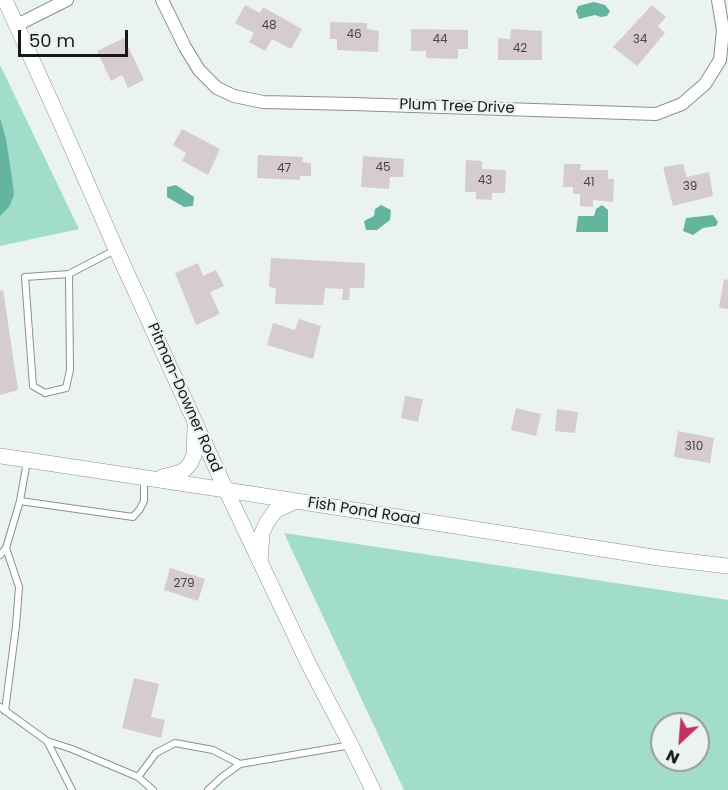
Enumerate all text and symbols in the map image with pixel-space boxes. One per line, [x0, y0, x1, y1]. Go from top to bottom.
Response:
scale bar [21, 18, 130, 56]
house number: 48 [261, 19, 277, 33]
text: 50 m [29, 28, 75, 53]
house number: 46 [346, 28, 362, 42]
house number: 44 [432, 33, 448, 47]
house number: 34 [633, 33, 647, 47]
house number: 42 [513, 42, 527, 56]
street label: Plum Tree Drive [399, 96, 515, 118]
house number: 45 [375, 161, 391, 175]
house number: 47 [277, 162, 291, 176]
house number: 43 [478, 174, 492, 188]
house number: 41 [583, 176, 595, 190]
house number: 39 [683, 180, 697, 194]
street label: Pitman-Downer Road [143, 321, 225, 475]
house number: 310 [685, 440, 703, 454]
street label: Fish Pond Road [306, 494, 422, 530]
house number: 279 [173, 577, 195, 591]
north arrow [650, 712, 710, 772]
text: N [662, 744, 683, 770]

